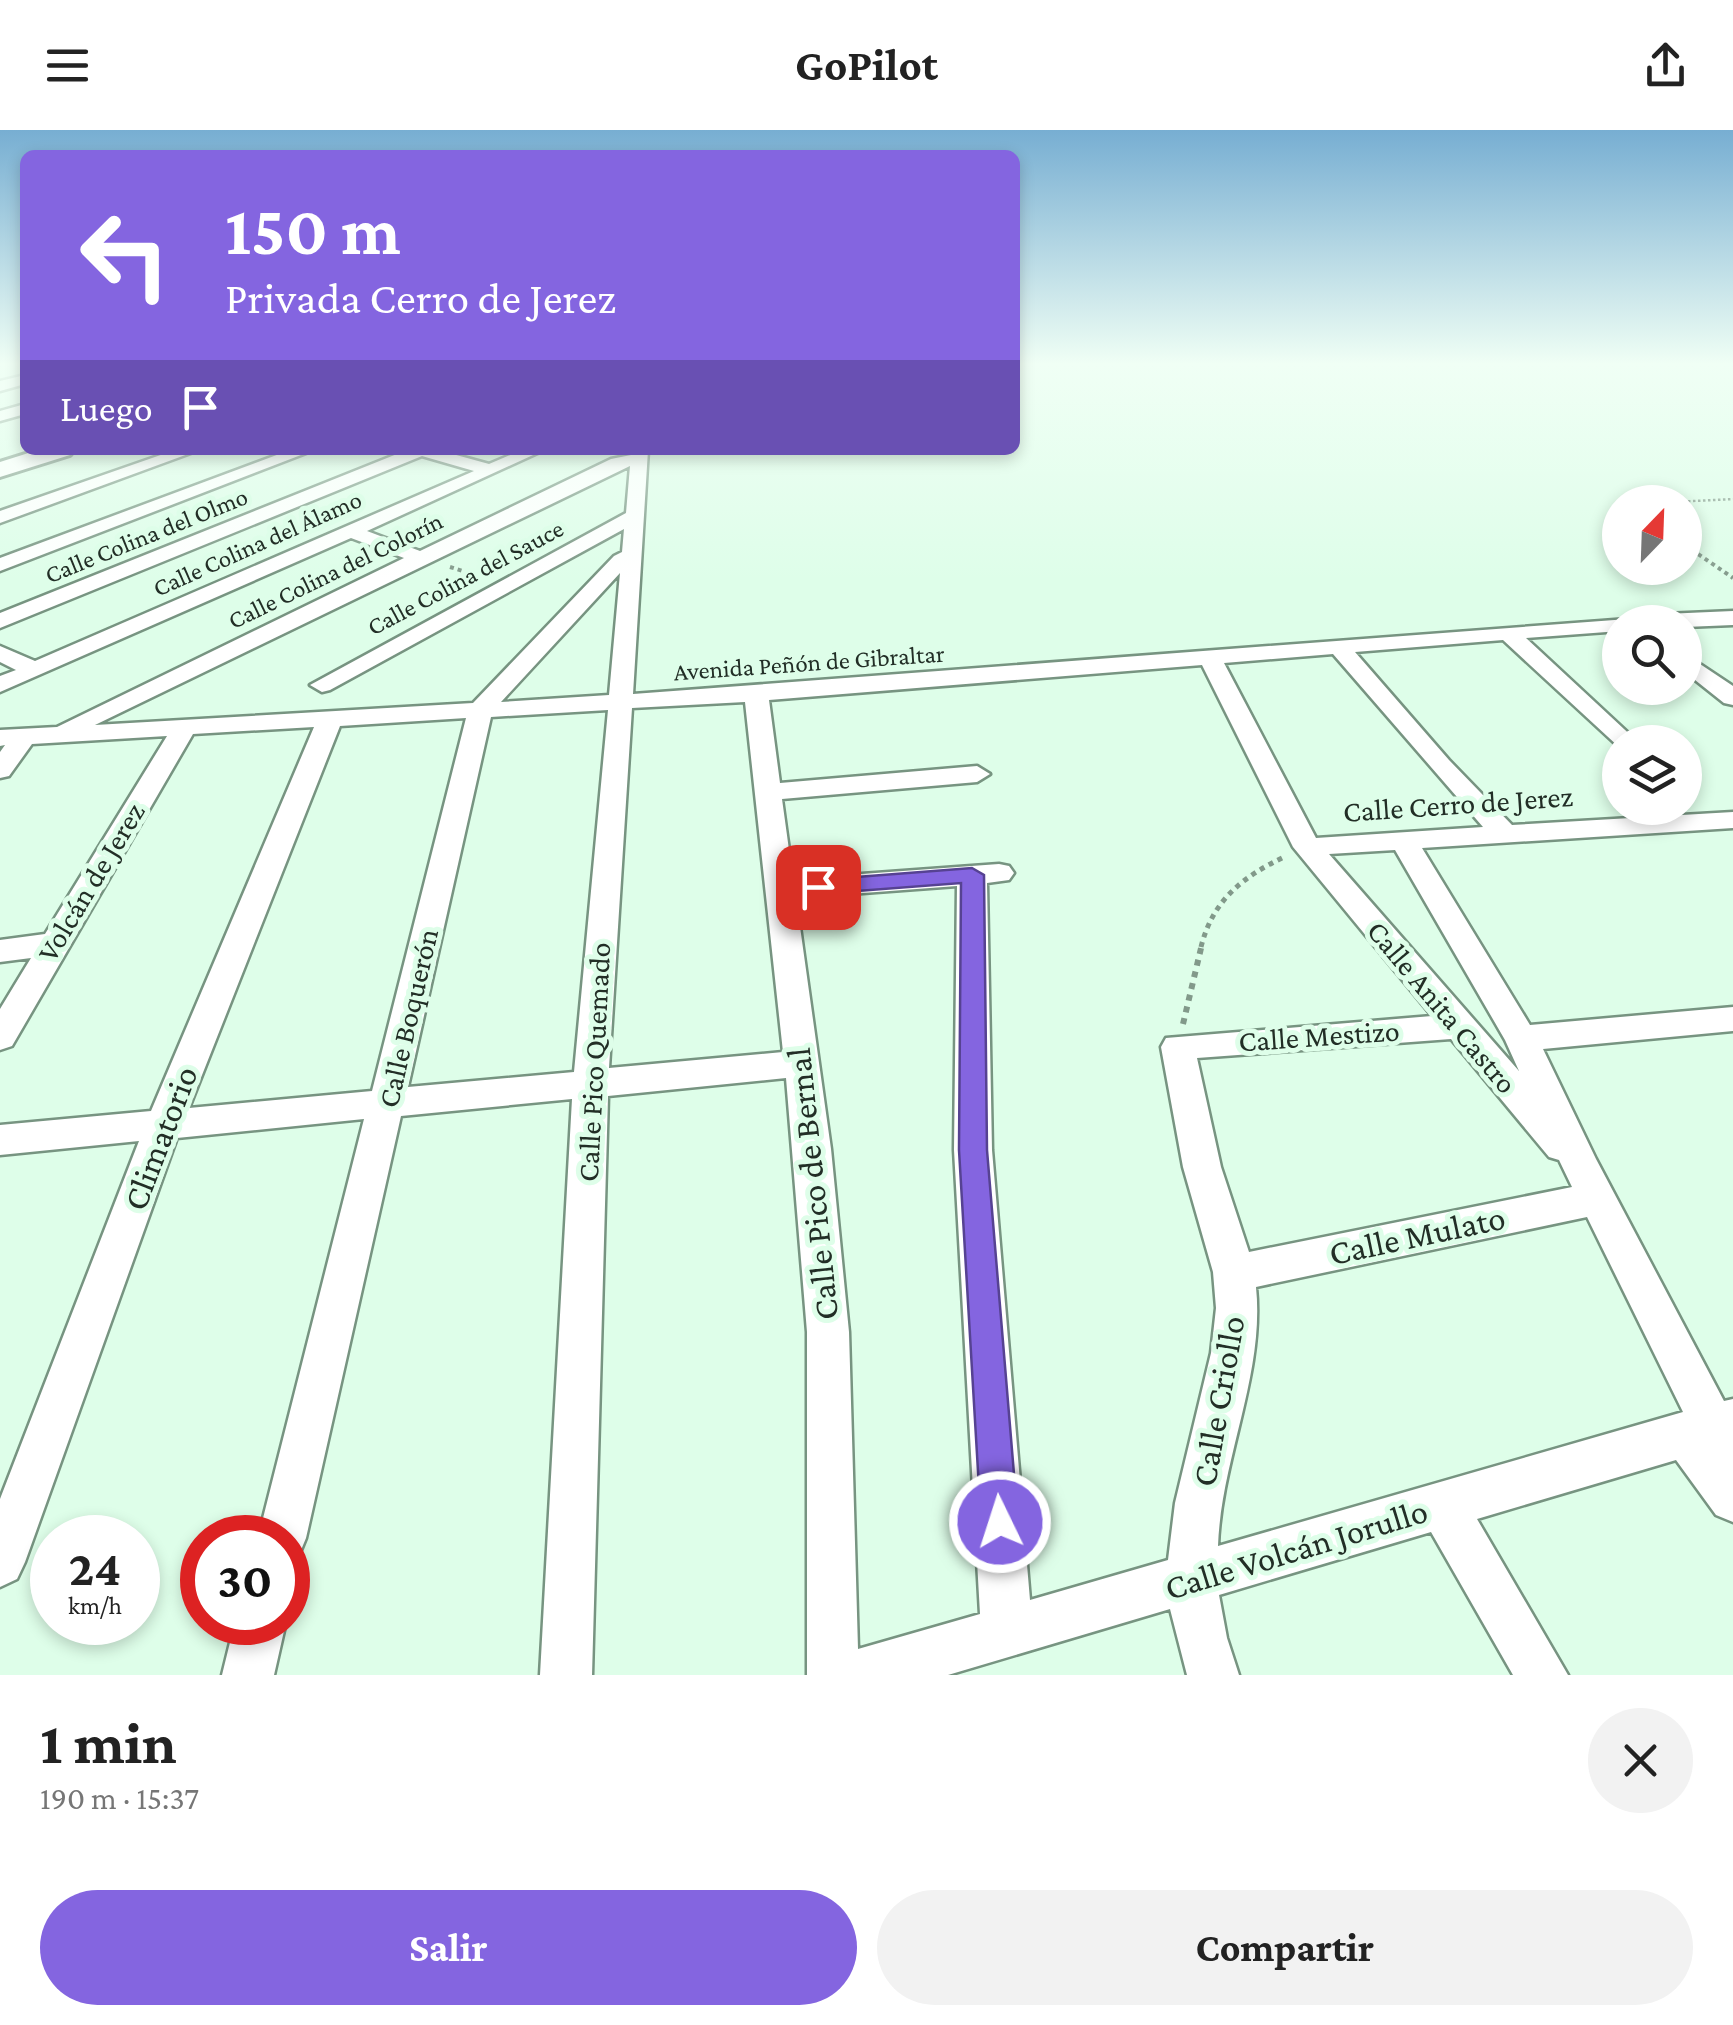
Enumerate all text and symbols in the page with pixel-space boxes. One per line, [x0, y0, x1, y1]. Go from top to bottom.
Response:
icon: menu [40, 38, 95, 93]
icon: share [1638, 38, 1693, 93]
text: GoPilot [795, 40, 938, 90]
icon: left [60, 190, 190, 320]
text: 150 m [225, 191, 401, 269]
text: Privada Cerro de Jerez [225, 273, 616, 323]
icon: arrive [173, 380, 228, 435]
text: Luego [60, 387, 153, 429]
street label: Calle Colina del Olmo [41, 482, 251, 588]
street label: Calle Colina del Álamo [149, 485, 366, 602]
north arrow [1602, 485, 1702, 585]
map controls [1602, 485, 1702, 825]
street label: Calle Colina del Colorín [224, 507, 447, 634]
street label: Calle Colina del Sauce [363, 514, 568, 641]
button: search [1602, 605, 1702, 705]
street label: Avenida Peñón de Gibraltar [673, 640, 946, 685]
button: layers [1602, 725, 1702, 825]
street label: Calle Cerro de Jerez [1342, 779, 1574, 828]
street label: Volcán de Jerez [30, 796, 151, 967]
pin [776, 845, 861, 930]
icon: arrive [791, 860, 846, 915]
street label: Calle Anita Castro [1361, 914, 1524, 1099]
street label: Calle Boquerón [371, 925, 445, 1111]
street label: Calle Pico Quemado [571, 941, 616, 1182]
street label: Calle Mestizo [1237, 1013, 1401, 1058]
street label: Calle Pico de Bernal [779, 1046, 846, 1322]
street label: Climatorio [115, 1061, 206, 1216]
street label: Calle Mulato [1326, 1198, 1509, 1273]
street label: Calle Criollo [1184, 1313, 1253, 1489]
position arrow [948, 1470, 1052, 1574]
street label: Calle Volcán Jorullo [1160, 1491, 1432, 1608]
speed limit sign: 30 [180, 1515, 310, 1645]
text: 24 [69, 1540, 121, 1596]
text: km/h [68, 1592, 122, 1619]
button: close [1588, 1708, 1693, 1813]
text: 1 min [40, 1709, 177, 1776]
text: 190 m · 15:37 [40, 1780, 199, 1816]
button: Salir [40, 1890, 857, 2005]
button: Compartir [877, 1890, 1693, 2005]

